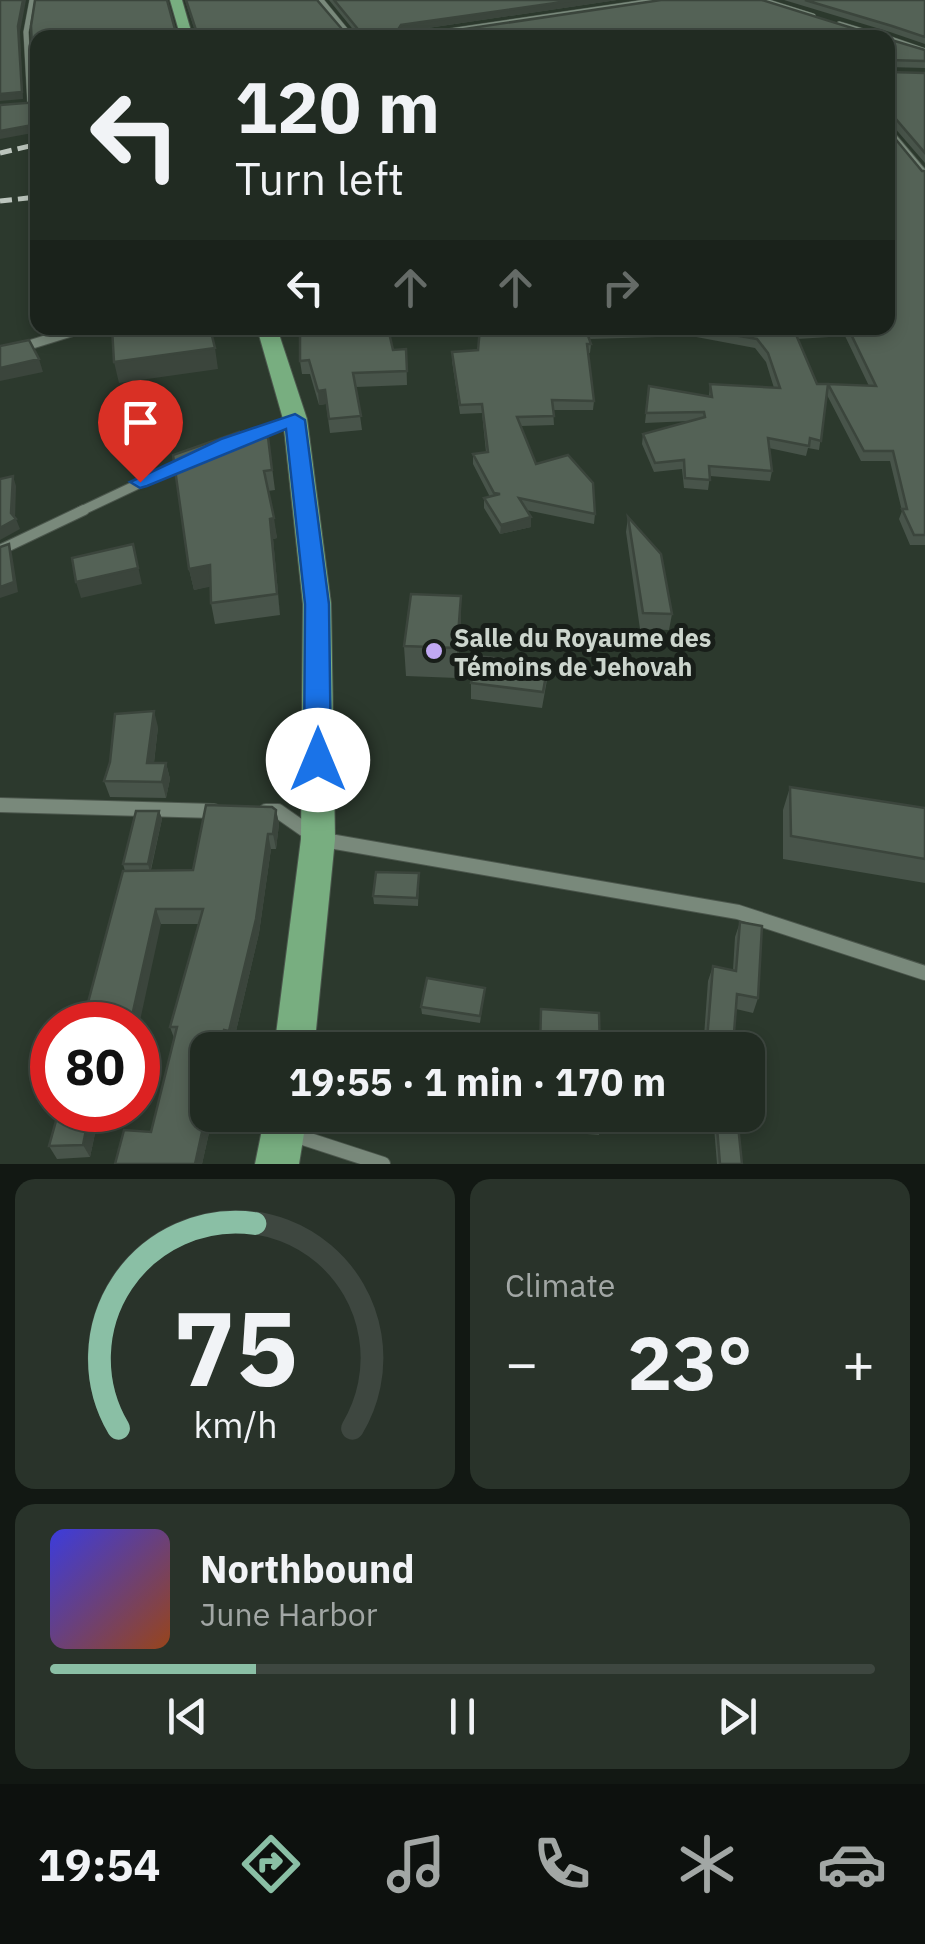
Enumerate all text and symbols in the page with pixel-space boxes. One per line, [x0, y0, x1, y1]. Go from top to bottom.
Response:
text: 120 m [235, 61, 440, 152]
icon: left [70, 70, 200, 200]
text: Turn left [235, 149, 404, 207]
icon: left [278, 260, 333, 315]
icon: ahead [383, 260, 438, 315]
icon: ahead [488, 260, 543, 315]
icon: right [593, 260, 648, 315]
pin [98, 380, 183, 483]
icon: arrive [113, 395, 168, 450]
place label: Salle du Royaume des Témoins de Jehovah [454, 621, 711, 683]
marker: Salle du Royaume des Témoins de Jehovah [423, 640, 445, 662]
position arrow [266, 708, 370, 812]
speed limit sign: 80 [30, 1002, 160, 1132]
text: 19:55 · 1 min · 170 m [289, 1057, 666, 1106]
text: Climate [505, 1264, 615, 1306]
text: 75 [173, 1279, 297, 1415]
text: 23° [627, 1313, 753, 1411]
text: − [505, 1327, 538, 1398]
text: + [842, 1327, 875, 1398]
text: km/h [193, 1401, 277, 1448]
text: Northbound [200, 1544, 415, 1593]
text: June Harbor [200, 1593, 377, 1635]
icon: previous [160, 1689, 215, 1744]
icon: pause [435, 1689, 490, 1744]
icon: next [710, 1689, 765, 1744]
icon: directions [236, 1829, 306, 1899]
icon: music [381, 1829, 451, 1899]
icon: phone [527, 1829, 597, 1899]
icon: climate [672, 1829, 742, 1899]
icon: car [817, 1829, 887, 1899]
text: 19:54 [38, 1835, 161, 1893]

